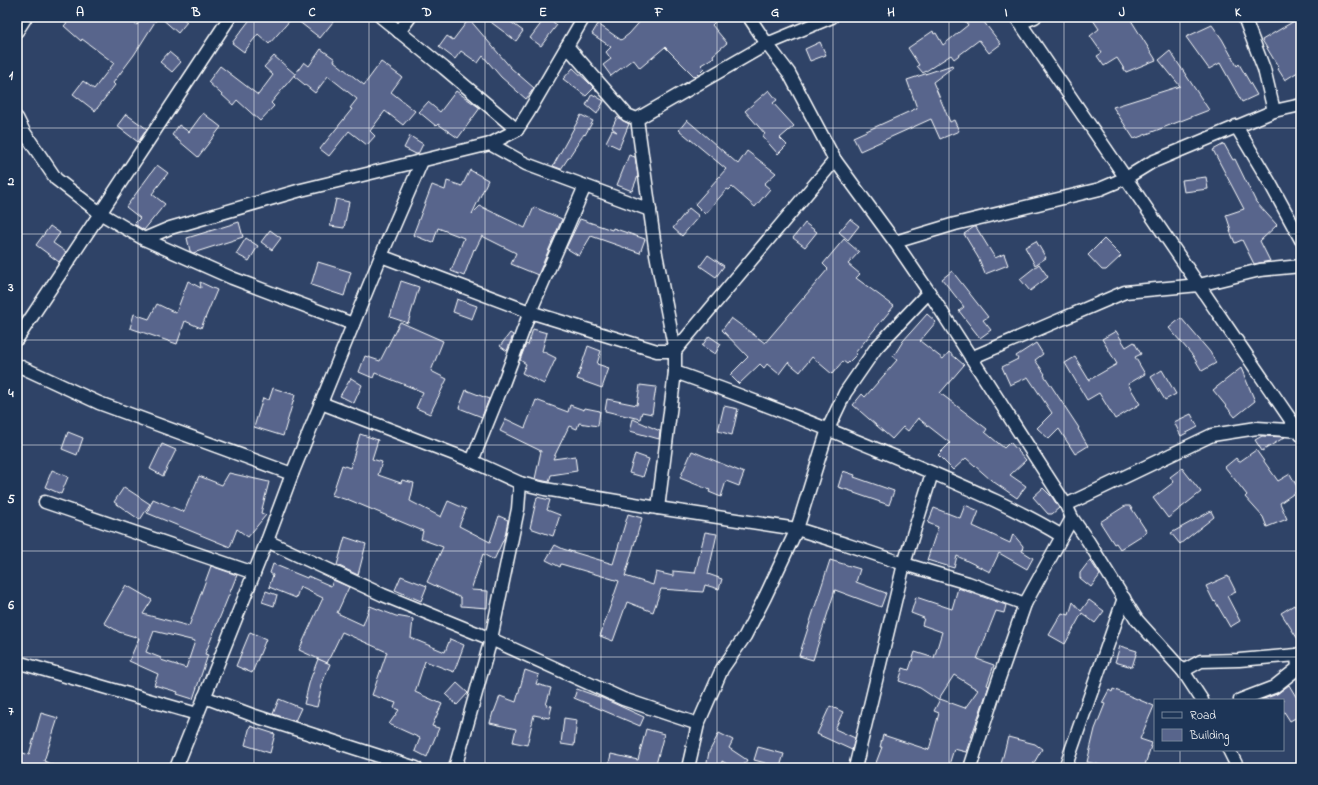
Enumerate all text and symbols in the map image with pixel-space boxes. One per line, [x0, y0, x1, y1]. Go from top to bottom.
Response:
text: A [76, 3, 84, 22]
text: B [191, 3, 201, 22]
text: C [308, 3, 316, 22]
text: D [421, 3, 432, 22]
text: E [539, 3, 547, 22]
text: F [654, 3, 664, 22]
text: G [771, 3, 779, 22]
text: H [887, 3, 895, 22]
text: I [1004, 3, 1008, 22]
text: J [1119, 3, 1125, 22]
text: K [1235, 3, 1242, 22]
text: 1 [9, 66, 14, 85]
text: 2 [7, 172, 15, 191]
text: 3 [7, 278, 14, 297]
text: 4 [7, 384, 14, 403]
text: 5 [7, 490, 15, 509]
text: 6 [7, 596, 14, 615]
legend [1154, 699, 1284, 751]
text: 7 [8, 702, 14, 721]
text: Road [1190, 707, 1216, 725]
text: Building [1189, 727, 1229, 746]

